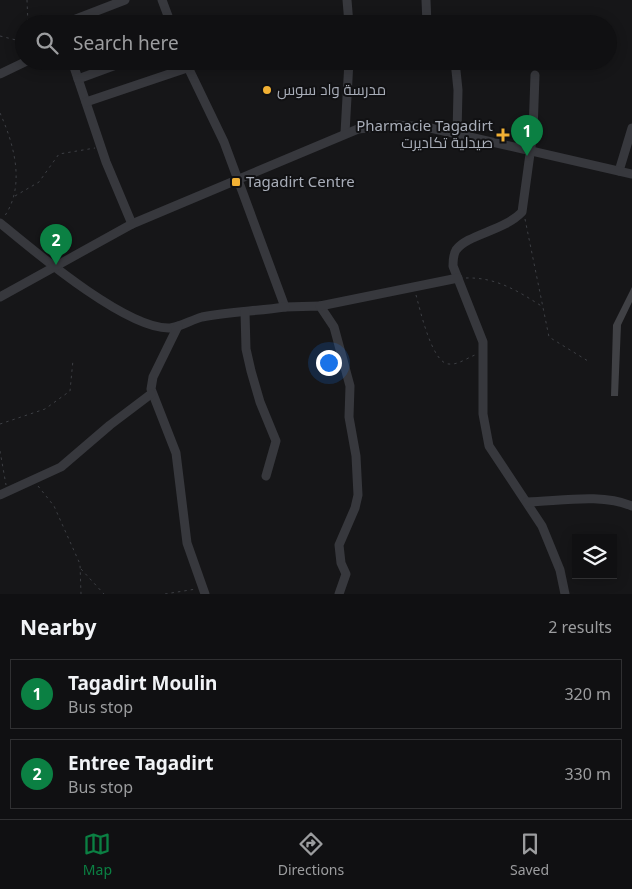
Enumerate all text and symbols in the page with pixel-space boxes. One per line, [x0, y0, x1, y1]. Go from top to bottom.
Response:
search box [15, 15, 617, 70]
icon: search [33, 29, 61, 57]
text: Search here [73, 30, 179, 56]
place label: مدرسة واد سوس [277, 79, 386, 100]
marker: مدرسة واد سوس [261, 84, 273, 96]
place label: Pharmacie Tagadirt صيدلية تكاديرت [356, 115, 494, 152]
pin: 1 [511, 115, 543, 156]
marker: Pharmacie Tagadirt صيدلية تكاديرت [497, 129, 509, 141]
place label: Tagadirt Centre [246, 171, 355, 191]
marker: Tagadirt Centre [230, 176, 242, 188]
pin: 2 [40, 224, 72, 265]
your location [316, 350, 342, 376]
map controls [572, 534, 617, 579]
button: layers [572, 534, 617, 579]
text: Nearby [20, 613, 96, 641]
text: 2 results [548, 616, 612, 638]
text: Tagadirt Moulin [68, 670, 217, 696]
text: 1 [32, 683, 42, 705]
text: 320 m [564, 683, 611, 705]
text: Bus stop [68, 696, 133, 718]
text: Entree Tagadirt [68, 750, 214, 776]
text: 2 [32, 763, 42, 785]
text: 330 m [564, 763, 611, 785]
text: Bus stop [68, 776, 133, 798]
tab: Map [83, 830, 112, 879]
tab: Directions [278, 830, 344, 879]
tab: Saved [510, 830, 549, 879]

